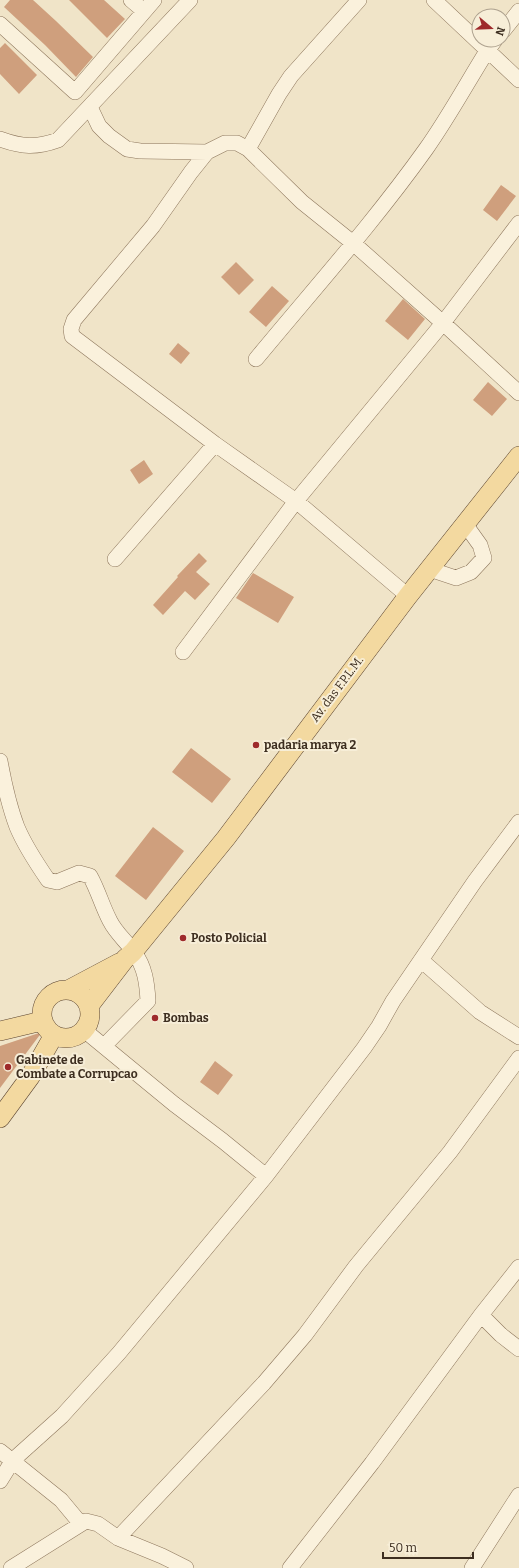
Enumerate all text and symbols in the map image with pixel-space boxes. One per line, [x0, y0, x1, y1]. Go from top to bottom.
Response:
north arrow [471, 8, 511, 48]
text: N [492, 25, 508, 38]
street label: Av. das F.P.L.M. [308, 653, 366, 725]
place label: padaria marya 2 [264, 738, 356, 752]
marker: padaria marya 2 [251, 740, 261, 750]
place label: Posto Policial [191, 931, 267, 945]
marker: Posto Policial [178, 933, 188, 943]
place label: Bombas [163, 1011, 209, 1025]
marker: Bombas [150, 1013, 160, 1023]
place label: Gabinete de Combate a Corrupcao [16, 1053, 138, 1081]
marker: Gabinete de Combate a Corrupcao [3, 1062, 13, 1072]
scale bar [383, 1534, 473, 1560]
text: 50 m [389, 1541, 418, 1555]

